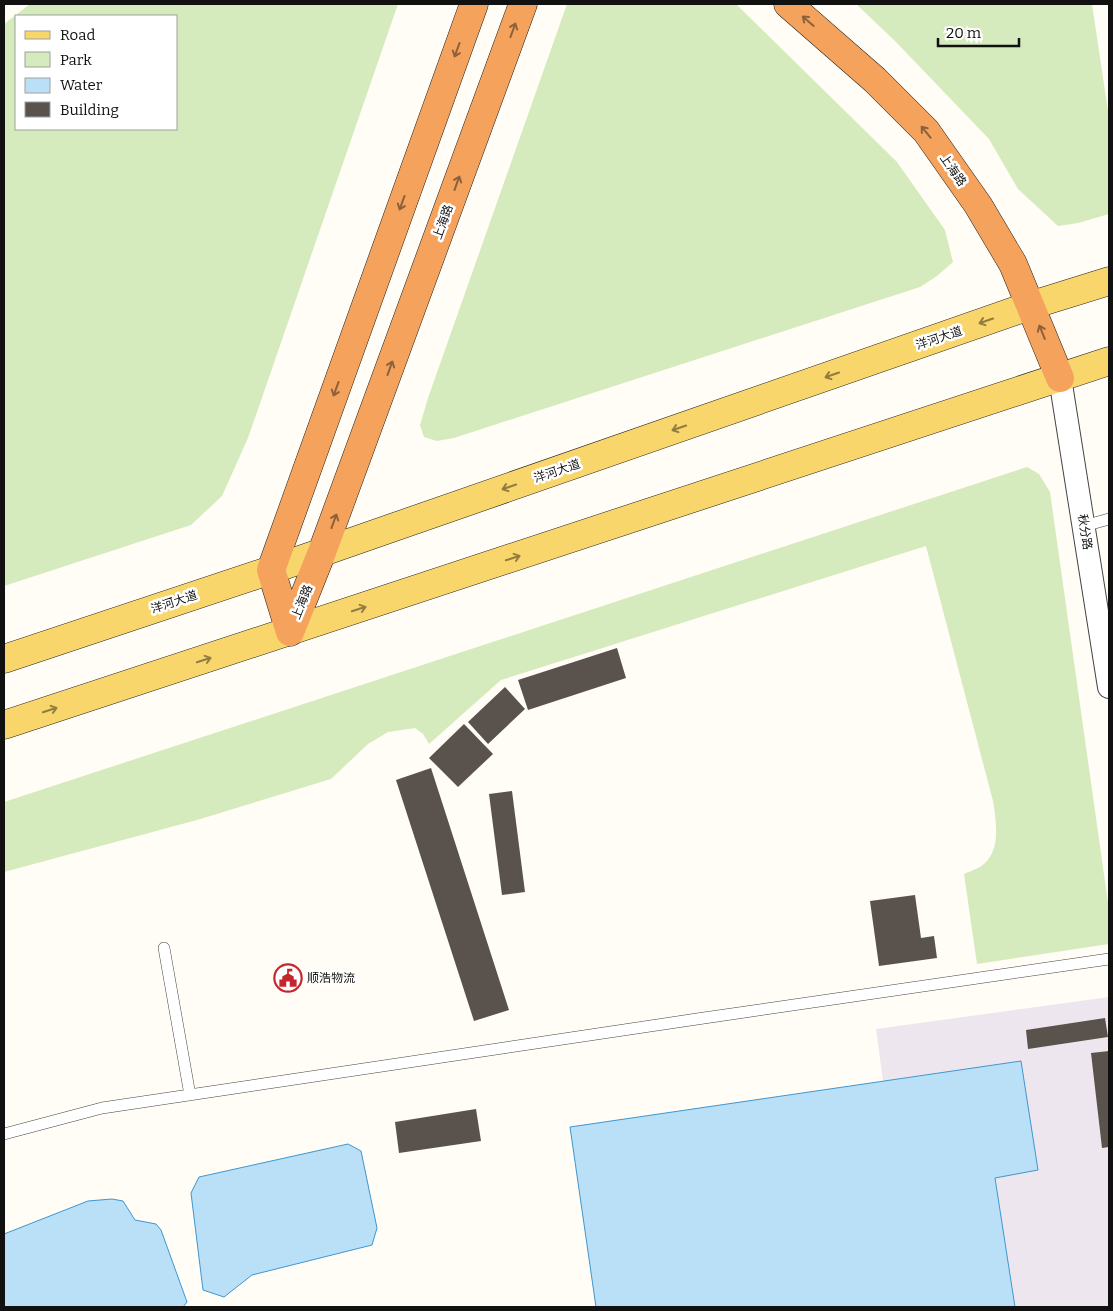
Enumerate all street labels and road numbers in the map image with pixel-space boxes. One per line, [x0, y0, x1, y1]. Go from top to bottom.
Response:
street label: 上海路 [937, 151, 969, 189]
street label: 上海路 [430, 203, 456, 241]
street label: 洋河大道 [914, 324, 964, 352]
street label: 洋河大道 [532, 457, 582, 485]
street label: 秋分路 [1075, 513, 1095, 551]
street label: 上海路 [289, 583, 315, 621]
street label: 洋河大道 [149, 588, 199, 616]

